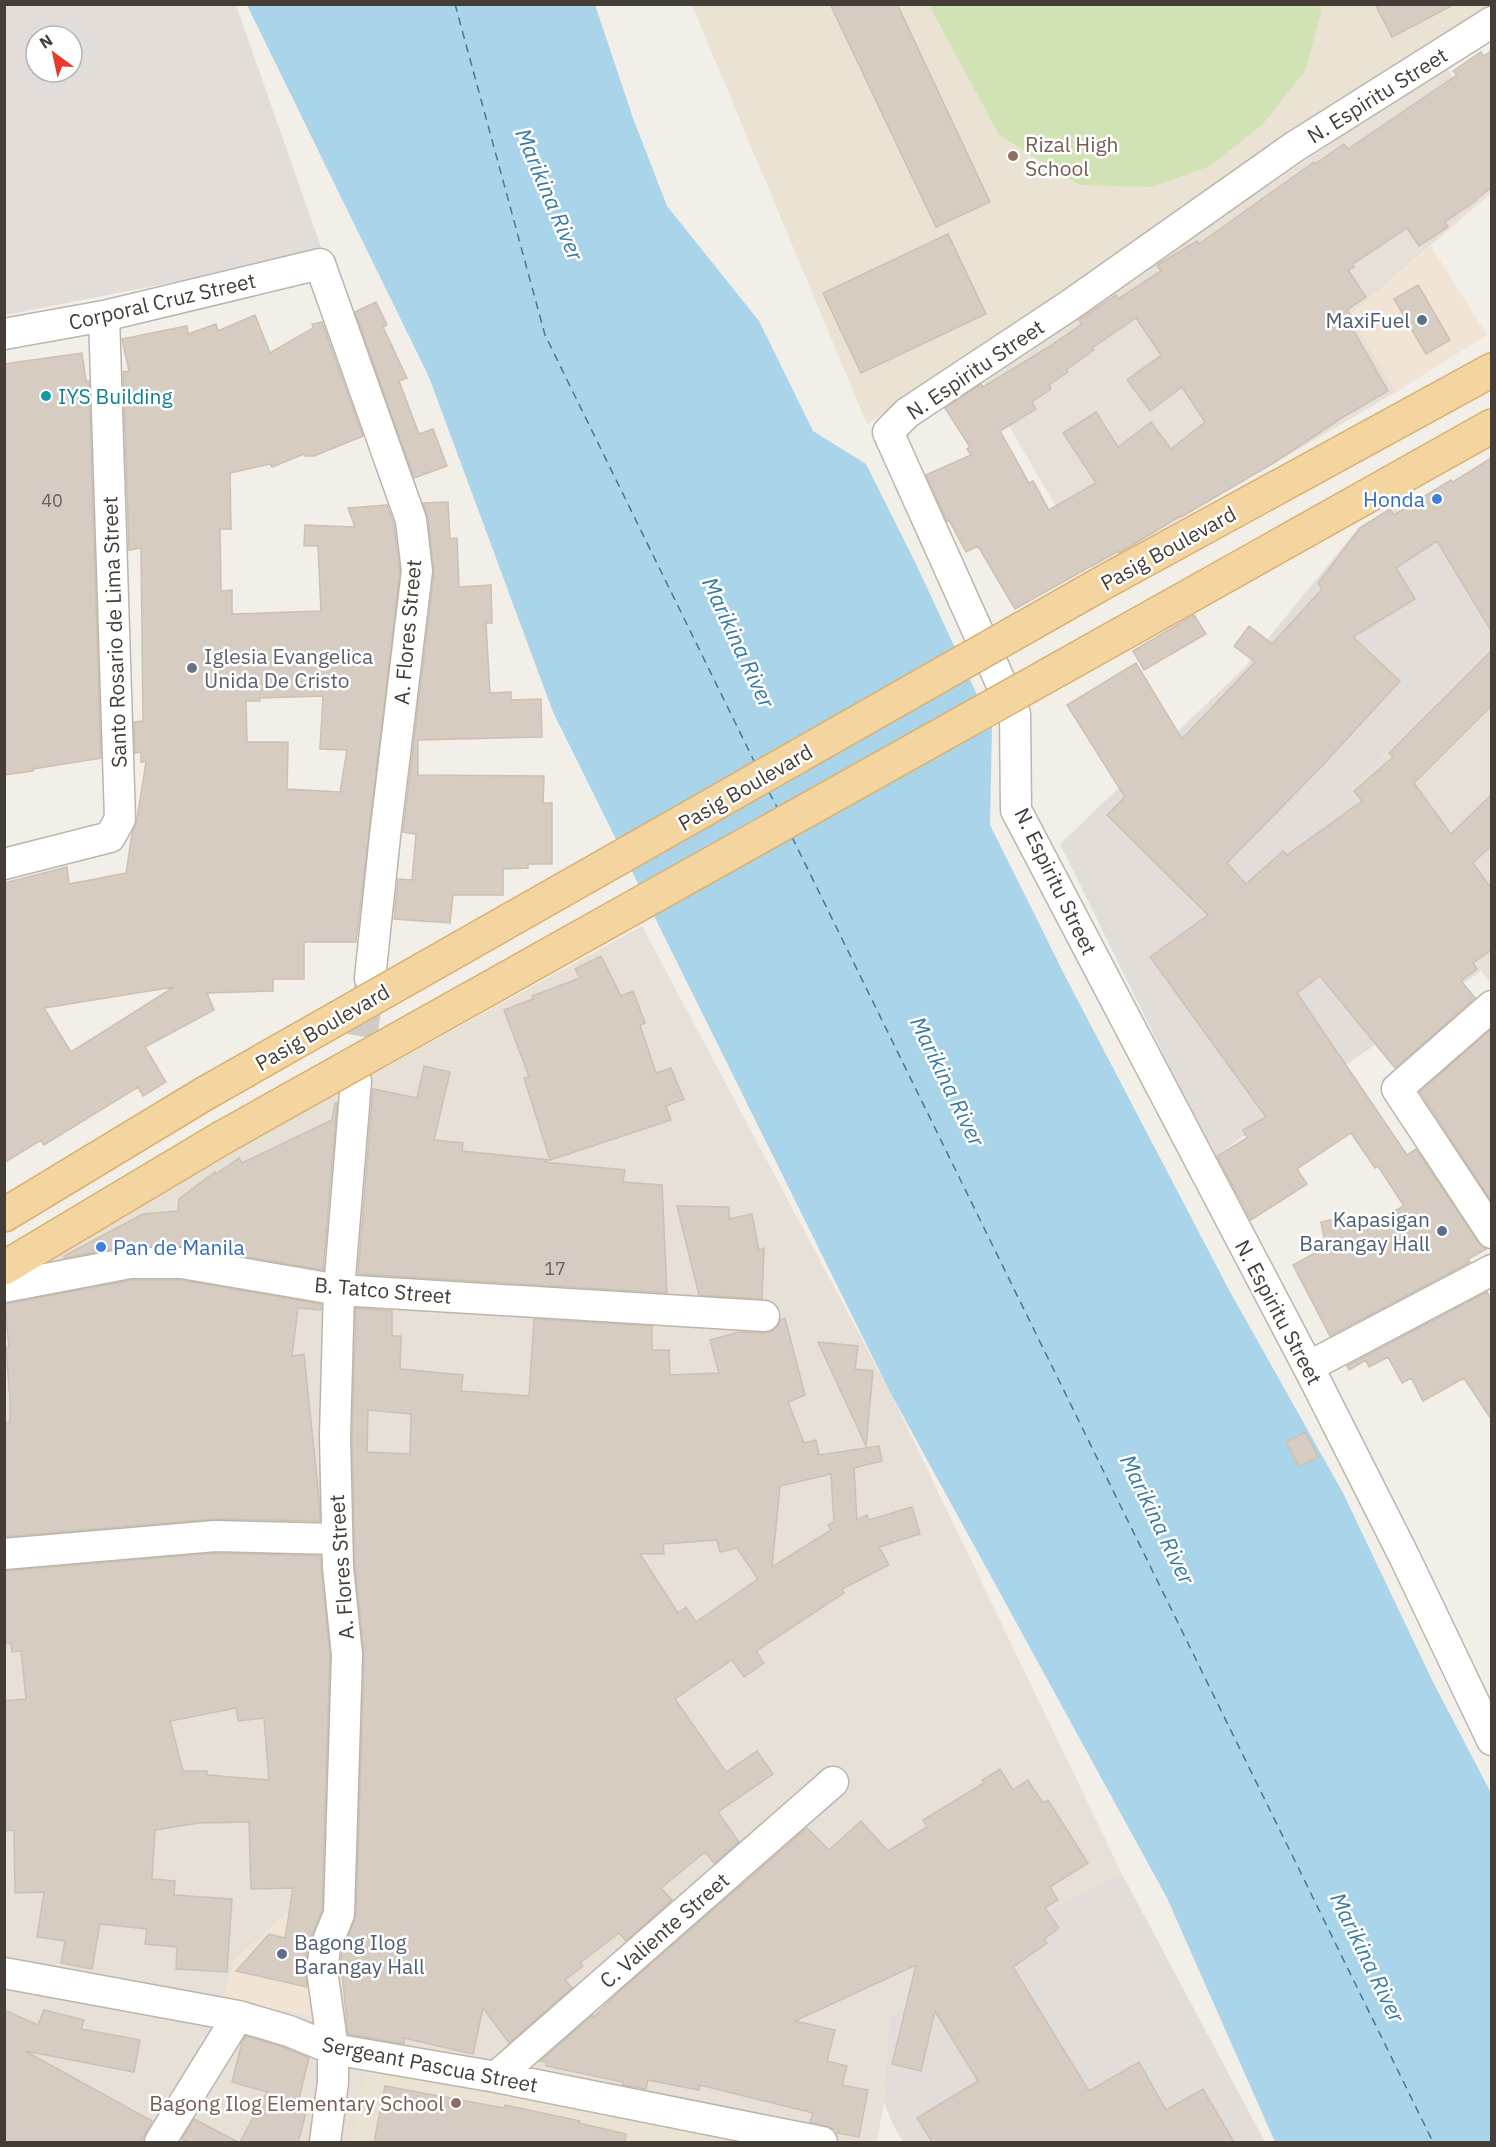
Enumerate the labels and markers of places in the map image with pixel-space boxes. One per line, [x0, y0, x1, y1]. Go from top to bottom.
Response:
place label: Rizal High School [1025, 130, 1118, 182]
marker: Rizal High School [1006, 149, 1020, 163]
place label: MaxiFuel [1325, 306, 1410, 334]
marker: MaxiFuel [1415, 313, 1429, 327]
place label: IYS Building [58, 382, 173, 410]
marker: IYS Building [39, 389, 53, 403]
place label: Honda [1363, 485, 1425, 513]
marker: Honda [1430, 492, 1444, 506]
place label: Iglesia Evangelica Unida De Cristo [204, 642, 373, 694]
marker: Iglesia Evangelica Unida De Cristo [185, 661, 199, 675]
place label: Kapasigan Barangay Hall [1299, 1205, 1430, 1257]
marker: Kapasigan Barangay Hall [1435, 1224, 1449, 1238]
place label: Pan de Manila [113, 1233, 245, 1261]
marker: Pan de Manila [94, 1240, 108, 1254]
place label: Bagong Ilog Barangay Hall [294, 1928, 425, 1980]
marker: Bagong Ilog Barangay Hall [275, 1947, 289, 1961]
place label: Bagong Ilog Elementary School [149, 2089, 444, 2117]
marker: Bagong Ilog Elementary School [449, 2096, 463, 2110]

